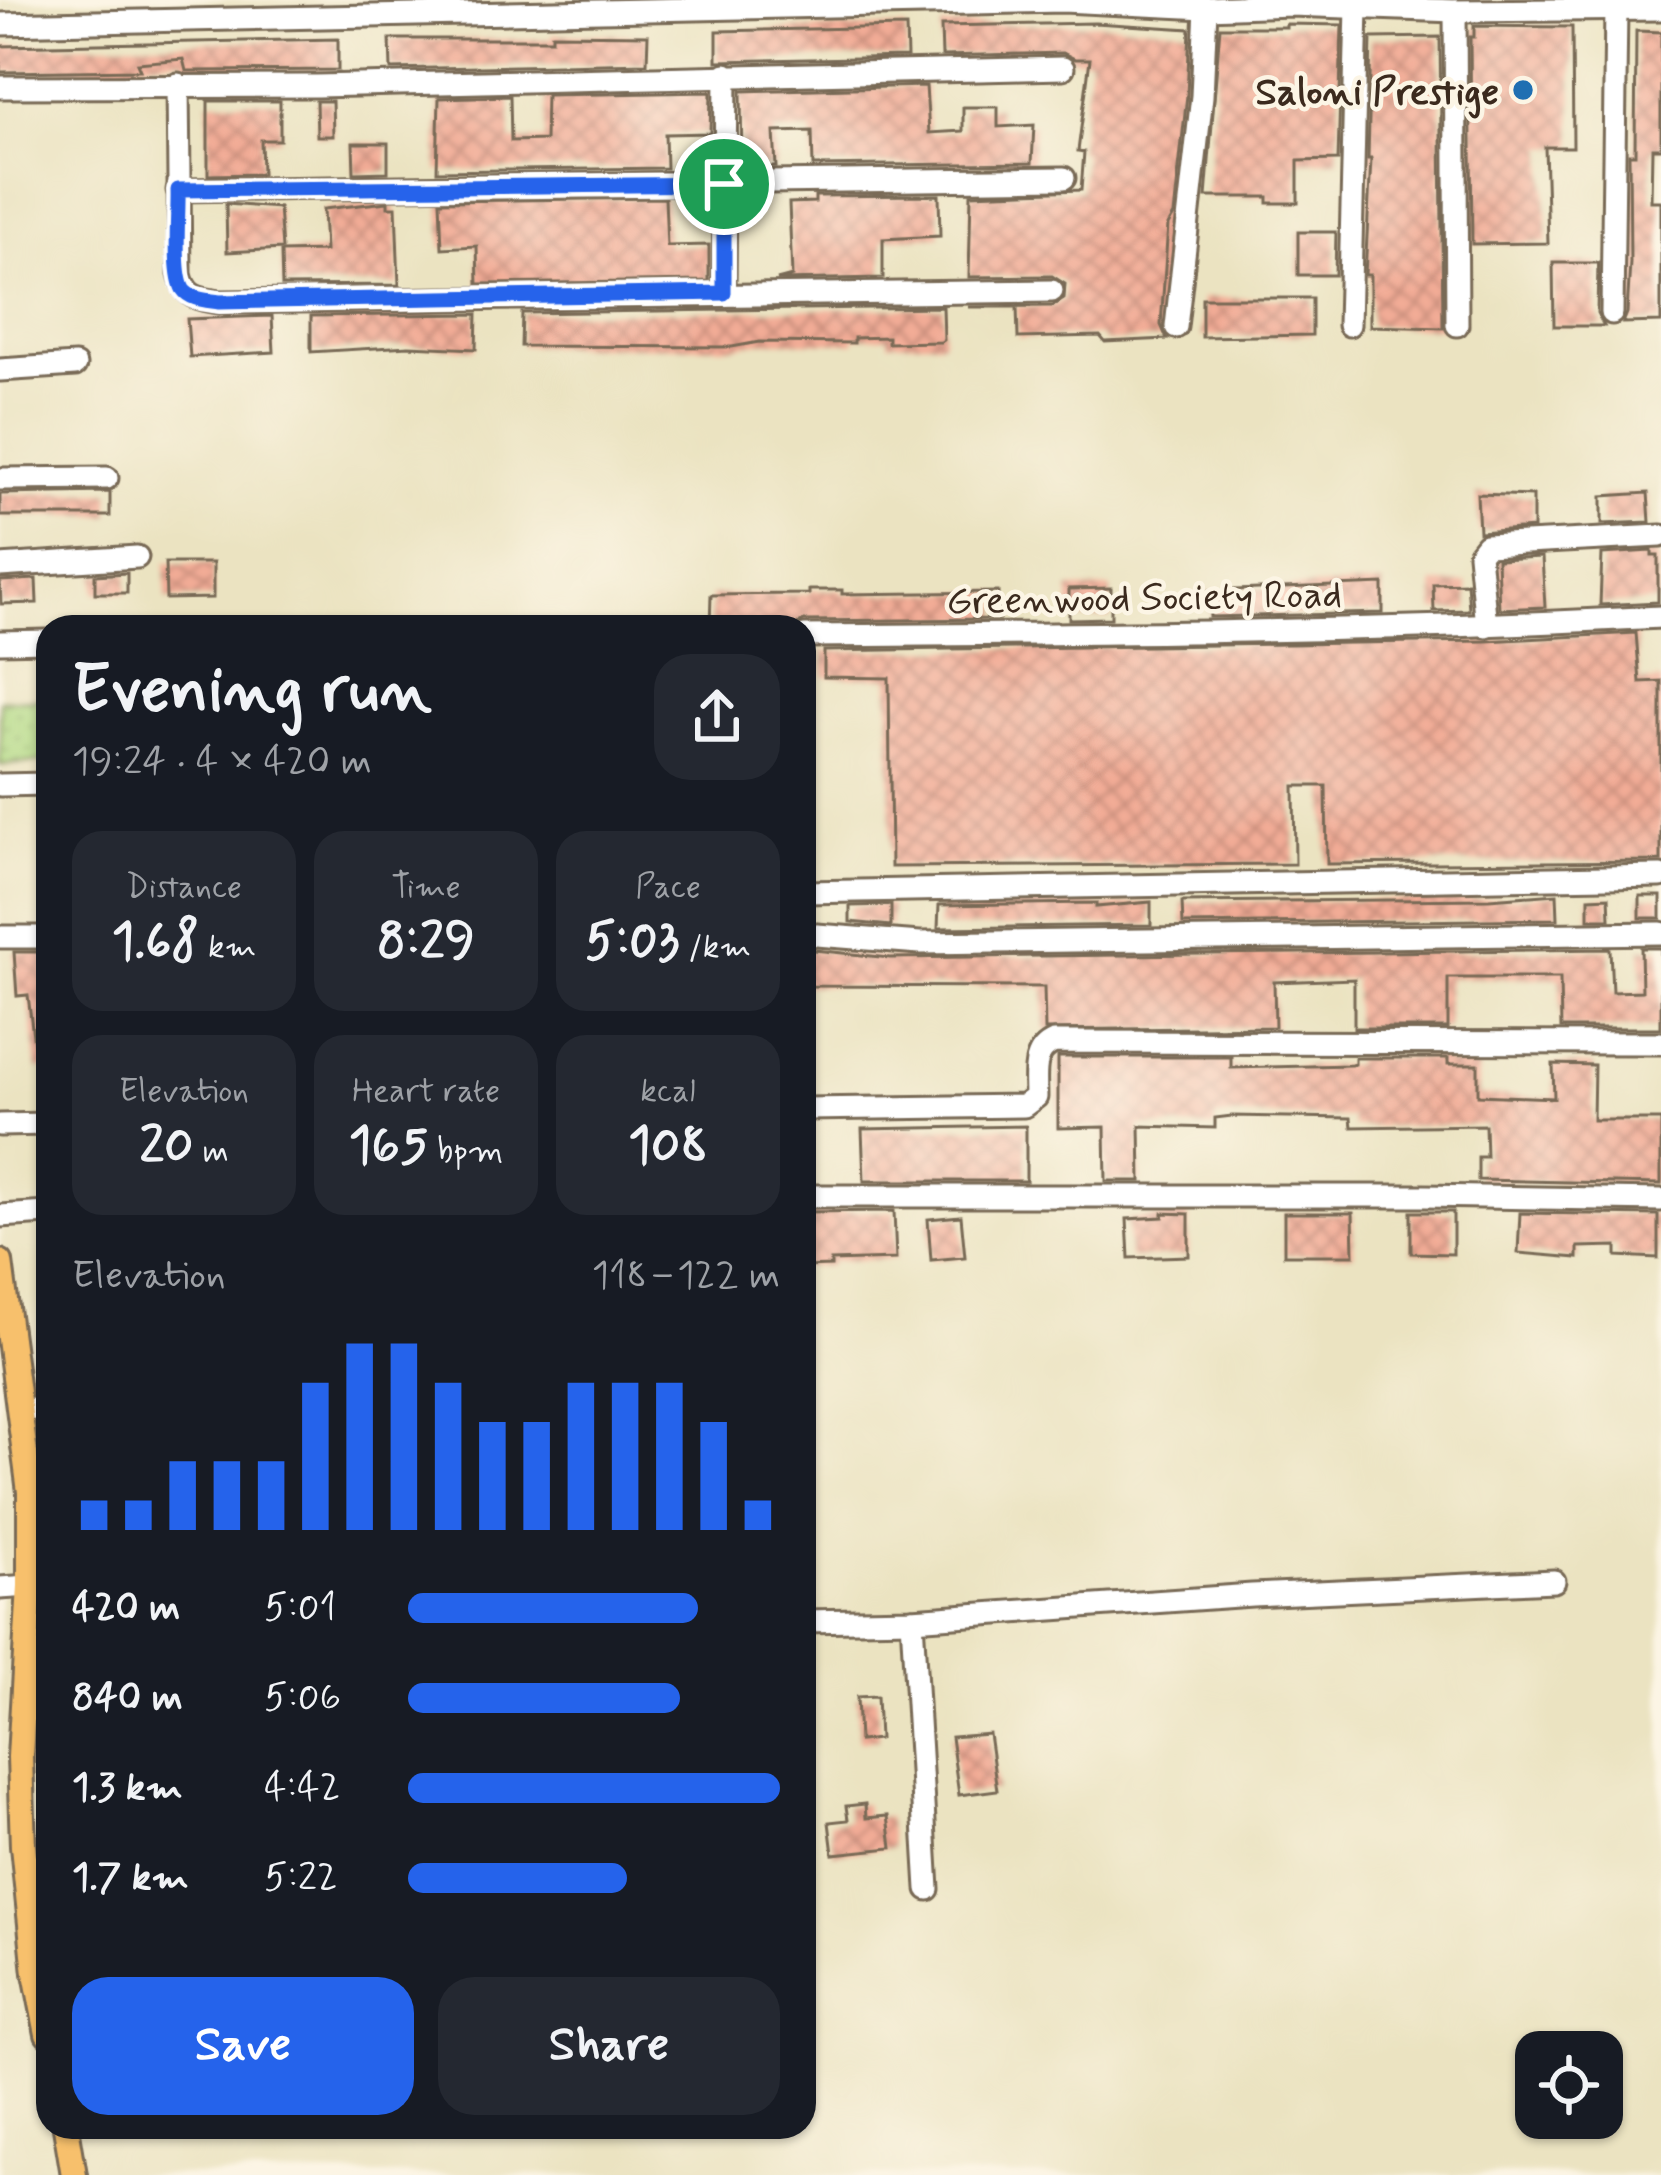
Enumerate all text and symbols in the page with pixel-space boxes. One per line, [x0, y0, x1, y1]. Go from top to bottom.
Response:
place label: Saloni Prestige [1255, 68, 1499, 119]
marker: Saloni Prestige [1510, 77, 1536, 103]
pin [673, 133, 775, 235]
icon: arrive [691, 151, 757, 217]
street label: Greenwood Society Road [946, 571, 1342, 628]
text: Evening run [72, 649, 432, 735]
button: share [654, 654, 780, 780]
text: 19:24 · 4 × 420 m [72, 737, 372, 788]
text: Distance [126, 866, 242, 910]
text: Time [391, 866, 461, 910]
text: Pace [635, 866, 701, 910]
text: 1.68 [112, 910, 199, 976]
text: 8:29 [377, 910, 475, 976]
text: 5:03 [585, 910, 679, 976]
text: km [199, 926, 256, 970]
text: /km [679, 926, 751, 970]
text: Elevation [119, 1070, 249, 1114]
text: Heart rate [352, 1070, 500, 1114]
text: kcal [640, 1070, 696, 1114]
text: 20 [139, 1114, 193, 1180]
text: 165 [349, 1114, 428, 1180]
text: 108 [628, 1114, 708, 1180]
text: m [193, 1130, 229, 1174]
text: bpm [428, 1130, 503, 1174]
text: Elevation [72, 1251, 226, 1302]
text: 118–122 m [592, 1251, 780, 1302]
text: 420 m [72, 1583, 180, 1634]
text: 5:01 [264, 1583, 336, 1634]
text: 840 m [72, 1673, 183, 1724]
text: 5:06 [264, 1673, 341, 1724]
text: 1.3 km [72, 1763, 183, 1814]
text: 4:42 [264, 1763, 340, 1814]
text: 1.7 km [72, 1853, 189, 1904]
text: 5:22 [264, 1853, 338, 1904]
button: Save [72, 1977, 414, 2115]
button: Share [438, 1977, 780, 2115]
map controls [1515, 2031, 1623, 2139]
button: locate [1515, 2031, 1623, 2139]

